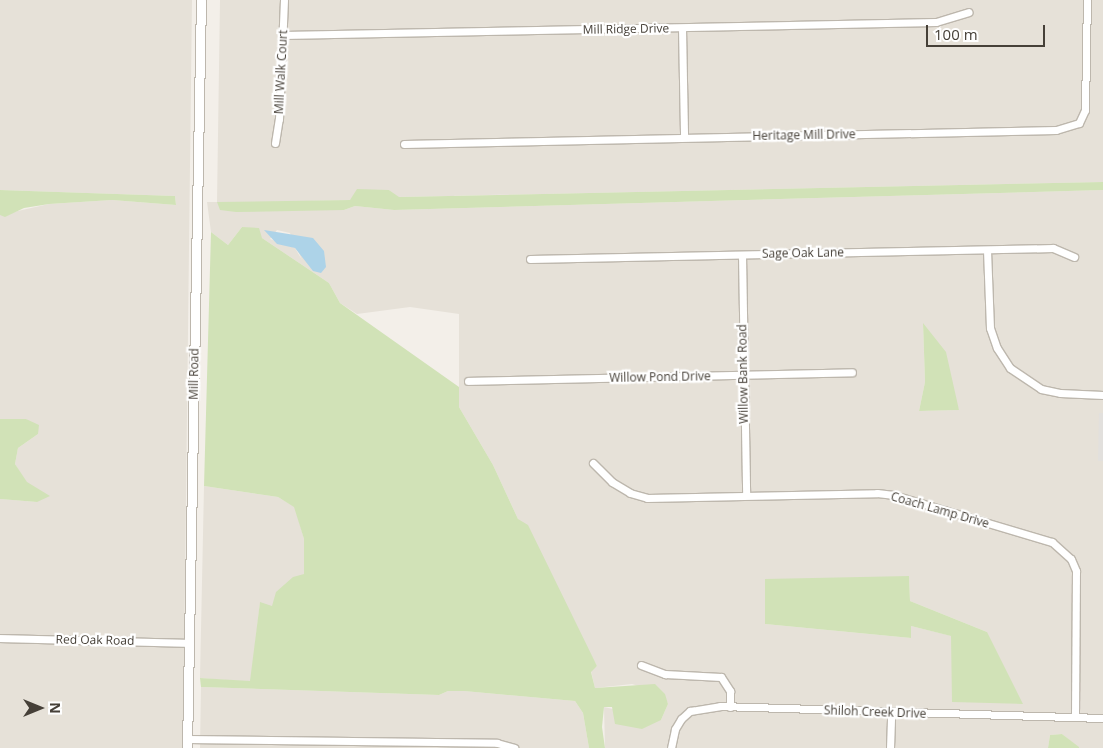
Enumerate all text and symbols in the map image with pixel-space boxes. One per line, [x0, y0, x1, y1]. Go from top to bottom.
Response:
scale bar [928, 15, 1047, 47]
street label: Mill Ridge Drive [583, 21, 669, 37]
text: 100 m [934, 24, 978, 44]
street label: Mill Walk Court [272, 29, 290, 115]
street label: Heritage Mill Drive [752, 127, 856, 143]
street label: Sage Oak Lane [762, 245, 844, 261]
street label: Willow Bank Road [735, 324, 751, 424]
street label: Mill Road [186, 348, 202, 400]
street label: Willow Pond Drive [609, 369, 711, 385]
street label: Coach Lamp Drive [889, 489, 991, 531]
street label: Red Oak Road [56, 632, 134, 648]
north arrow [15, 683, 65, 733]
text: N [46, 702, 65, 714]
street label: Shiloh Creek Drive [824, 703, 926, 721]

